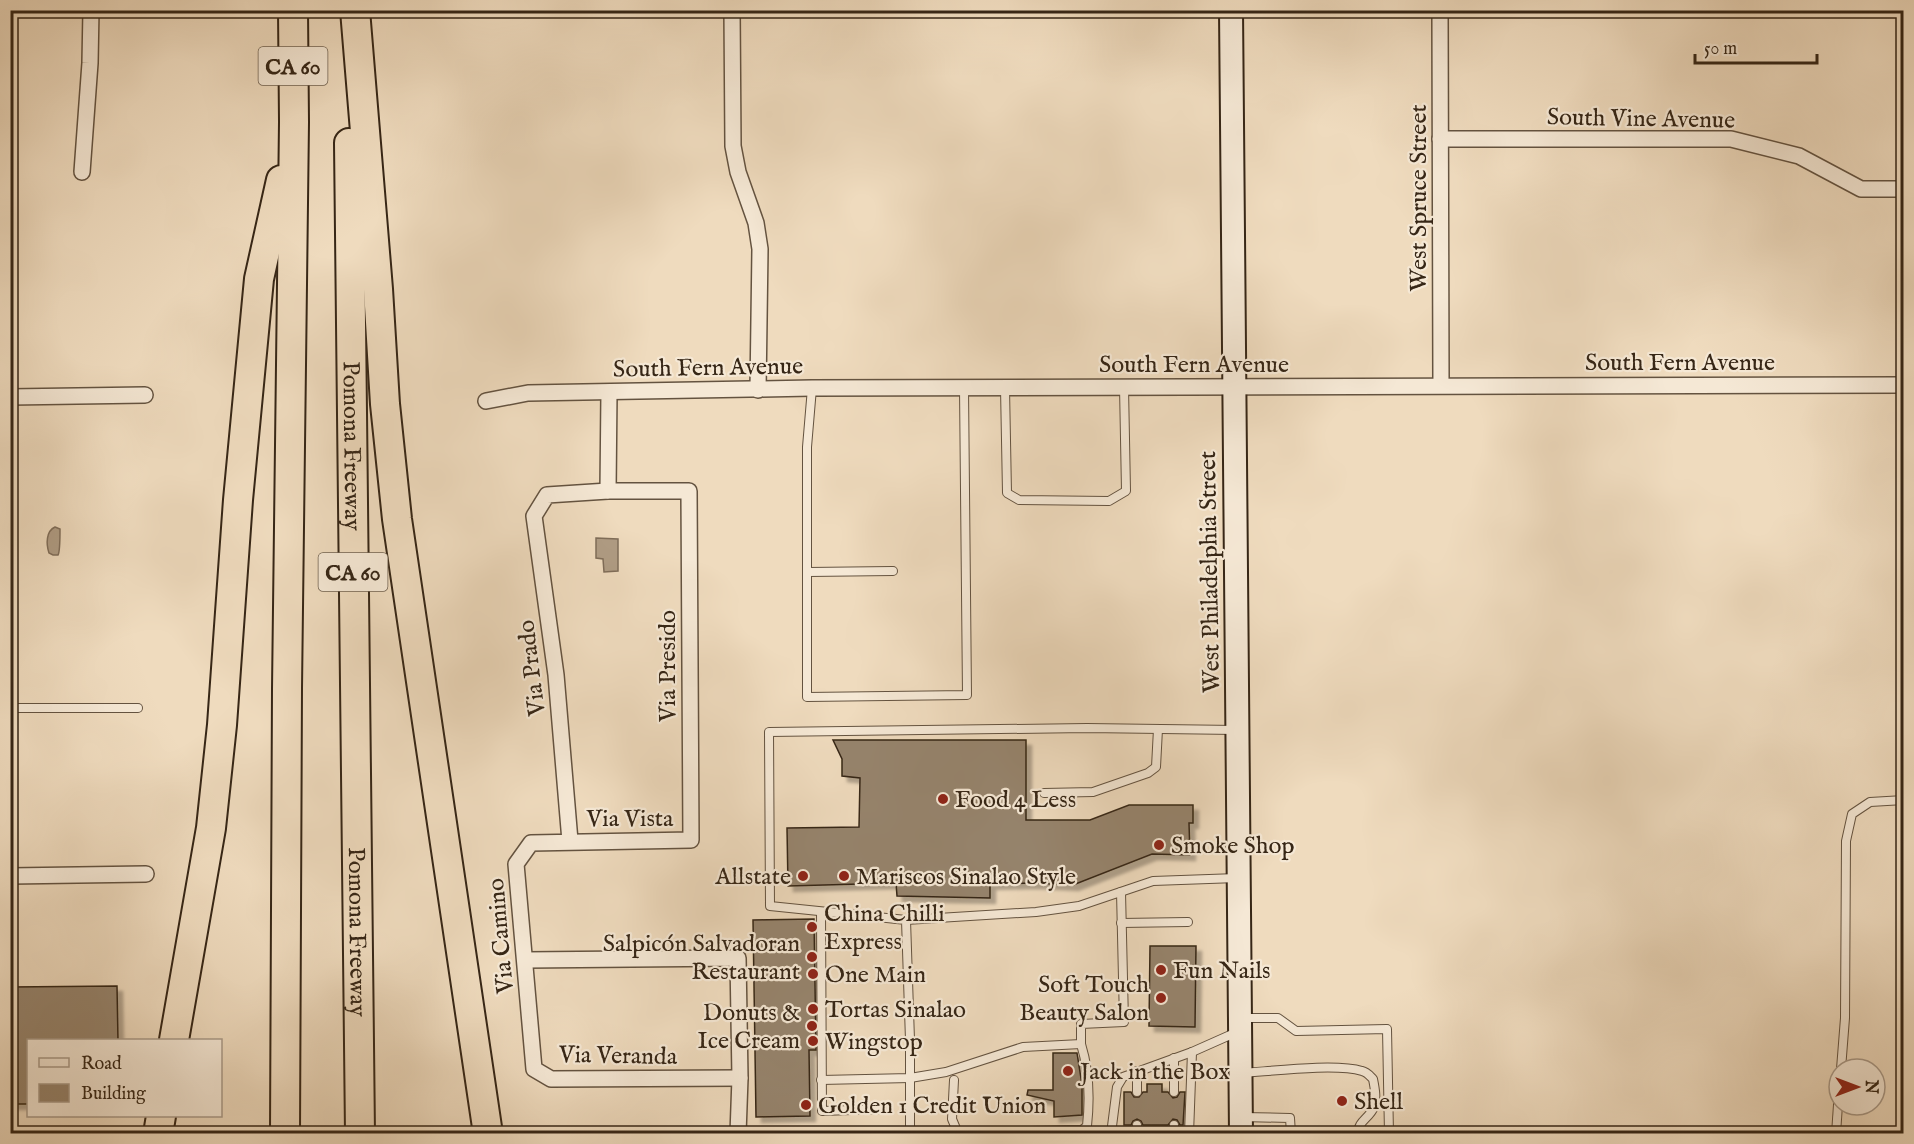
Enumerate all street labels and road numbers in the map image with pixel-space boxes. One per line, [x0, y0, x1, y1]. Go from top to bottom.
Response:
road number: CA 60 [258, 47, 328, 85]
street label: South Vine Avenue [1547, 102, 1735, 137]
street label: West Spruce Street [1404, 104, 1435, 292]
street label: South Fern Avenue [1585, 348, 1775, 379]
street label: South Fern Avenue [1099, 350, 1289, 381]
street label: South Fern Avenue [613, 351, 803, 386]
street label: Pomona Freeway [334, 361, 367, 531]
street label: West Philadelphia Street [1193, 451, 1228, 693]
road number: CA 60 [318, 553, 388, 591]
street label: Via Presido [653, 610, 684, 723]
street label: Via Prado [511, 618, 554, 719]
street label: Via Vista [586, 804, 674, 835]
street label: Pomona Freeway [340, 847, 373, 1017]
street label: Via Camino [481, 877, 522, 996]
street label: Via Veranda [558, 1040, 678, 1073]

